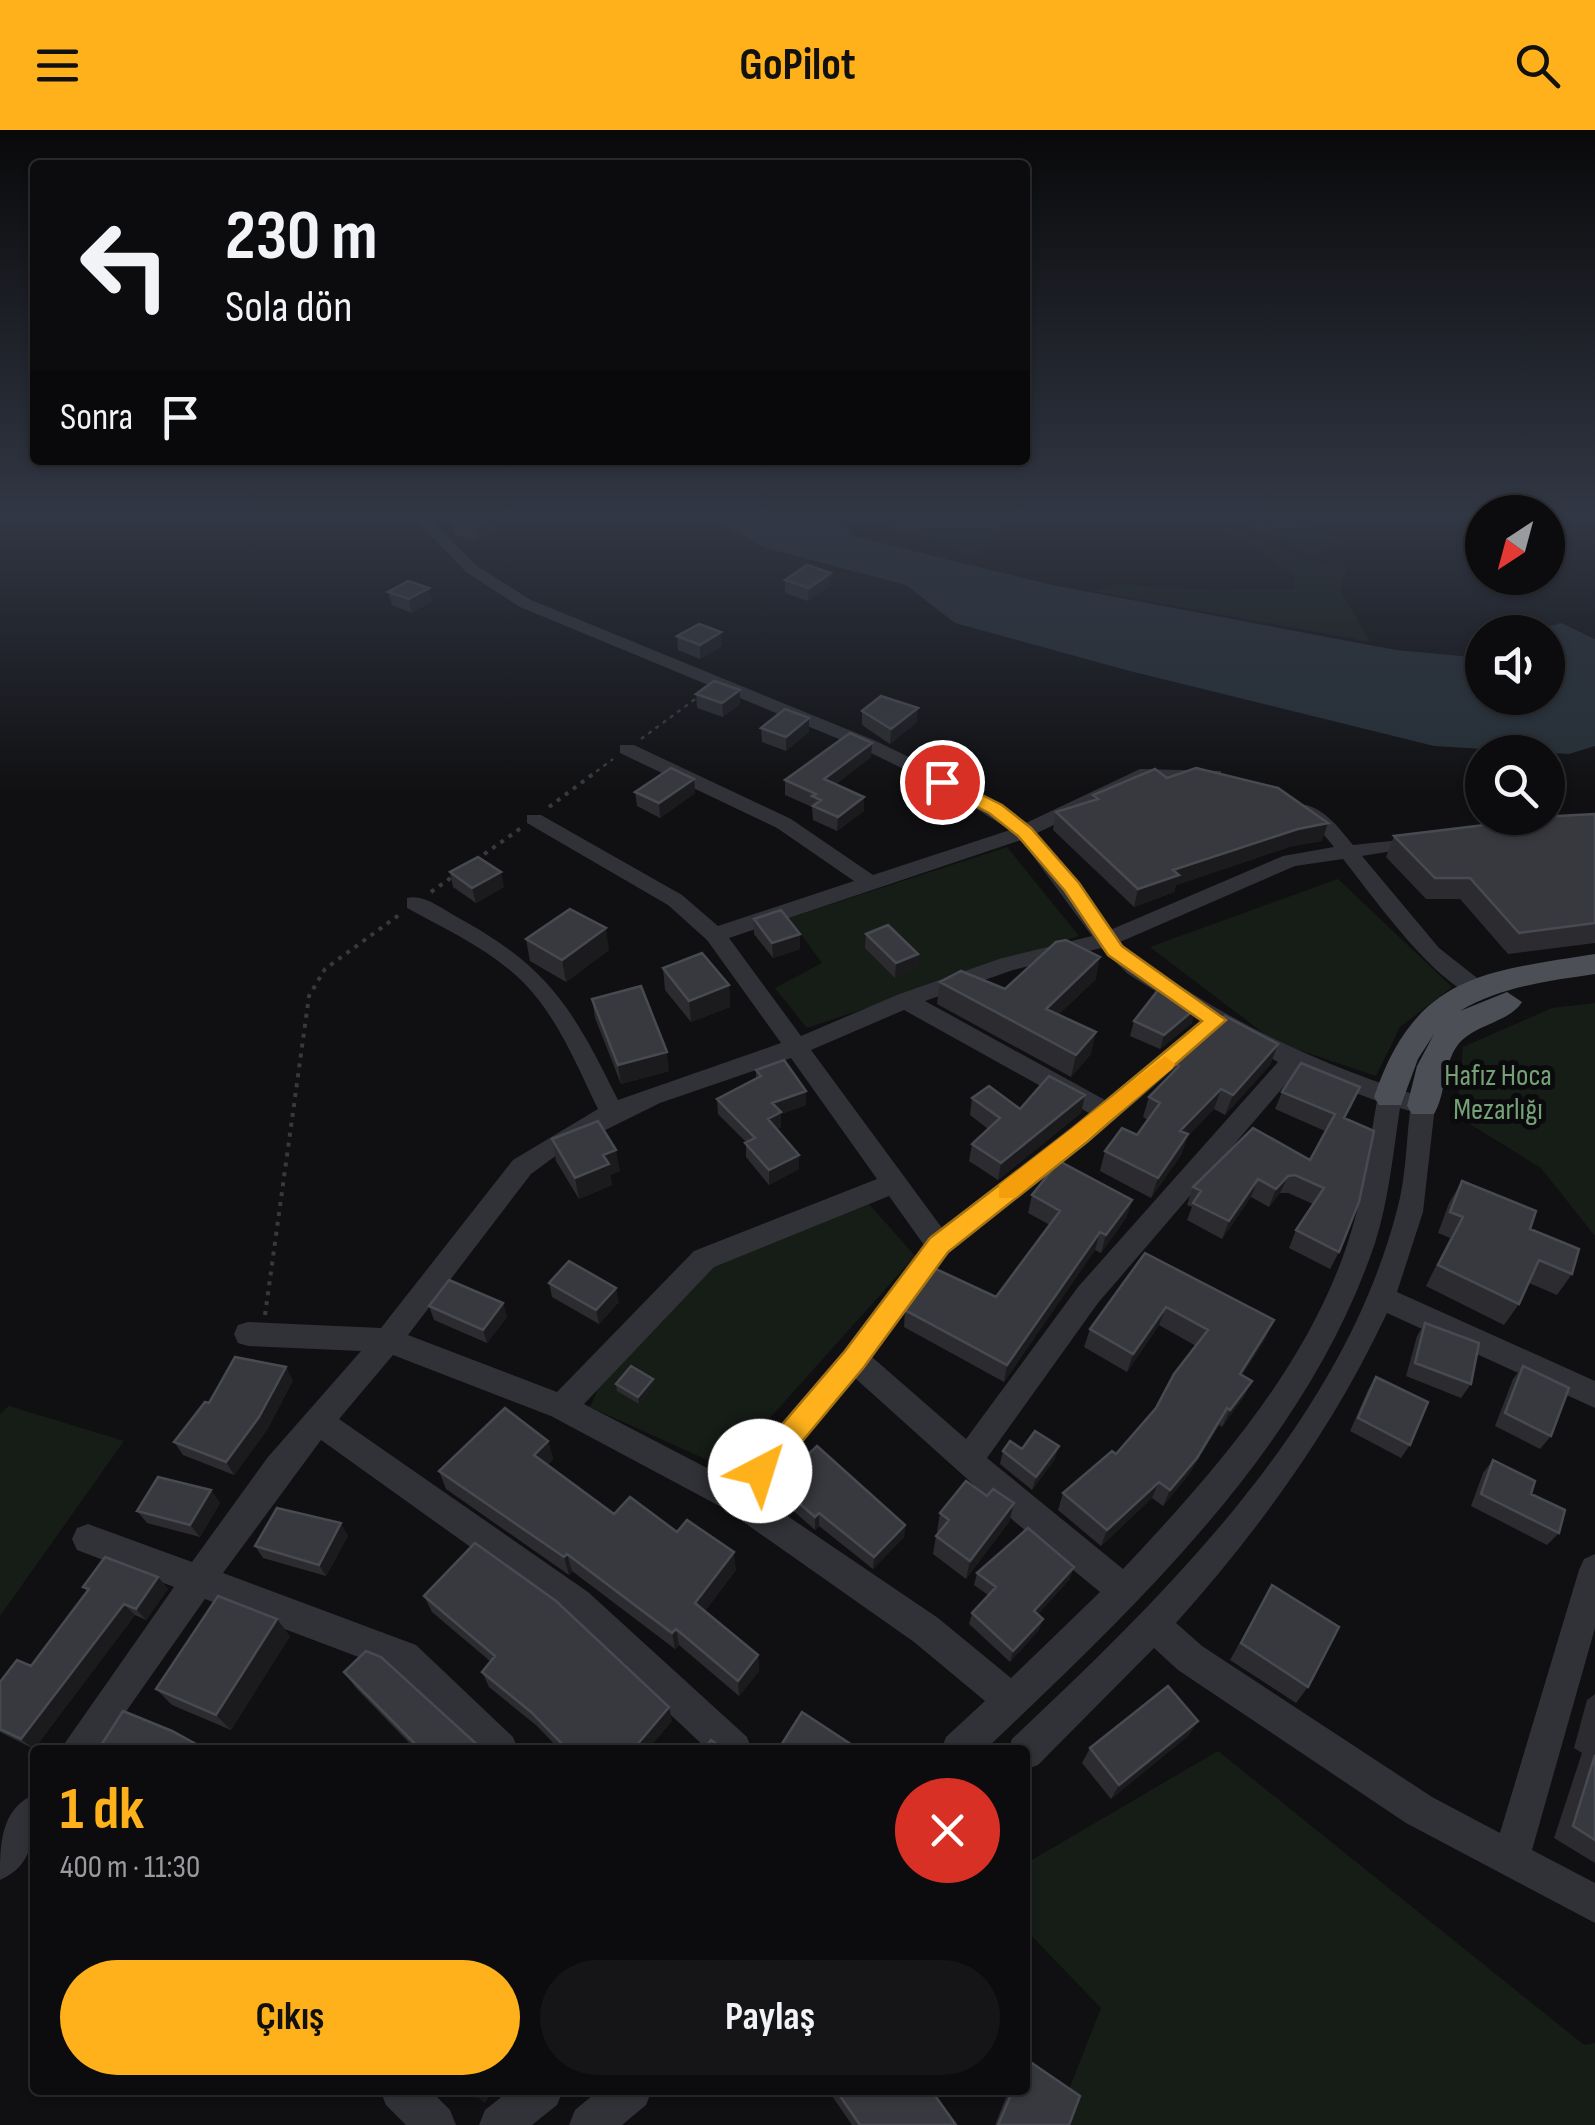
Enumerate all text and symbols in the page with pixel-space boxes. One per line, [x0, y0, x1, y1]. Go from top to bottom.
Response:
icon: menu [30, 38, 85, 93]
text: GoPilot [739, 38, 856, 93]
icon: search [1510, 38, 1565, 93]
text: 230 m [225, 195, 378, 279]
icon: left [60, 200, 190, 330]
text: Sola dön [225, 280, 353, 335]
icon: arrive [153, 390, 208, 445]
text: Sonra [60, 395, 133, 440]
north arrow [1465, 495, 1565, 595]
map controls [1465, 495, 1565, 835]
button: sound [1465, 615, 1565, 715]
button: search [1465, 735, 1565, 835]
pin [900, 740, 985, 825]
icon: arrive [915, 755, 970, 810]
park label: Hafız Hoca Mezarlığı [1444, 1058, 1552, 1128]
position arrow [708, 1419, 812, 1523]
text: 1 dk [60, 1774, 144, 1846]
button: close [895, 1778, 1000, 1883]
text: 400 m · 11:30 [60, 1848, 200, 1887]
button: Çıkış [60, 1960, 520, 2075]
button: Paylaş [540, 1960, 1000, 2075]

